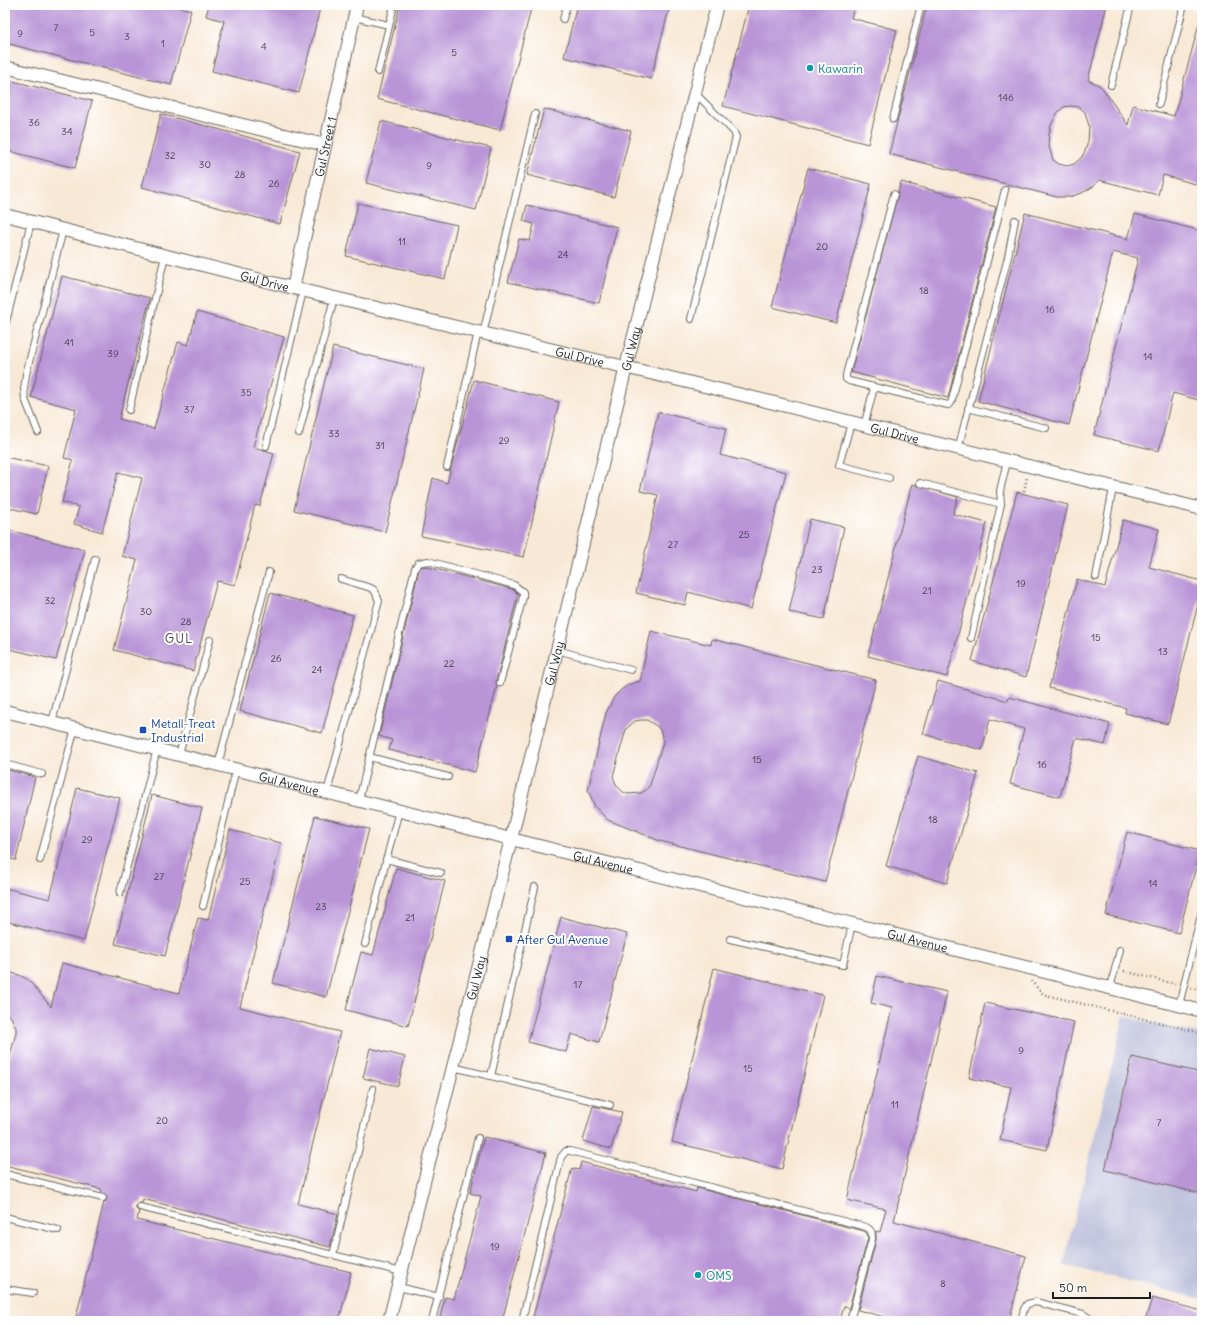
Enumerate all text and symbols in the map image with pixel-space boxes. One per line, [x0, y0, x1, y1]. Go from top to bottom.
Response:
house number: 7 [54, 21, 59, 34]
house number: 5 [89, 26, 95, 39]
house number: 9 [17, 27, 23, 40]
house number: 3 [124, 30, 130, 43]
house number: 1 [161, 37, 165, 50]
house number: 4 [261, 40, 267, 53]
house number: 5 [451, 46, 457, 59]
place label: Kawarin [818, 61, 863, 76]
marker: Kawarin [805, 63, 815, 73]
house number: 146 [998, 91, 1014, 104]
street label: Gul Street 1 [311, 115, 339, 178]
house number: 36 [28, 116, 40, 129]
house number: 34 [61, 125, 73, 138]
house number: 32 [164, 149, 176, 162]
house number: 30 [199, 158, 211, 171]
house number: 9 [426, 159, 432, 172]
house number: 28 [234, 168, 246, 181]
house number: 26 [268, 177, 280, 190]
house number: 11 [398, 235, 406, 248]
house number: 20 [816, 240, 828, 253]
house number: 24 [557, 248, 569, 261]
street label: Gul Drive [239, 267, 291, 294]
house number: 18 [919, 284, 929, 297]
house number: 16 [1045, 303, 1055, 316]
street label: Gul Way [618, 325, 643, 372]
house number: 41 [64, 336, 74, 349]
street label: Gul Drive [554, 343, 606, 369]
house number: 39 [107, 347, 119, 360]
house number: 14 [1143, 350, 1153, 363]
house number: 35 [240, 386, 252, 399]
house number: 37 [184, 403, 194, 416]
street label: Gul Drive [869, 420, 921, 446]
house number: 33 [328, 427, 340, 440]
house number: 29 [498, 434, 510, 447]
house number: 31 [375, 439, 385, 452]
house number: 25 [738, 528, 750, 541]
house number: 27 [668, 538, 678, 551]
house number: 23 [811, 563, 823, 576]
house number: 19 [1016, 577, 1026, 590]
house number: 21 [922, 584, 932, 597]
house number: 32 [44, 594, 56, 607]
house number: 30 [140, 605, 152, 618]
house number: 28 [180, 615, 192, 628]
district label: GUL [165, 630, 193, 647]
house number: 15 [1091, 631, 1101, 644]
street label: Gul Way [541, 640, 566, 687]
house number: 13 [1158, 645, 1168, 658]
house number: 26 [270, 652, 282, 665]
house number: 22 [444, 657, 455, 670]
house number: 24 [311, 663, 323, 676]
place label: Metall-Treat Industrial [151, 716, 215, 745]
marker: Metall-Treat Industrial [138, 725, 148, 735]
house number: 15 [752, 753, 762, 766]
house number: 16 [1037, 758, 1047, 771]
street label: Gul Avenue [257, 768, 321, 798]
house number: 18 [928, 813, 938, 826]
house number: 29 [81, 833, 93, 846]
street label: Gul Avenue [572, 847, 635, 877]
house number: 27 [154, 870, 164, 883]
house number: 25 [239, 875, 251, 888]
house number: 14 [1148, 877, 1158, 890]
house number: 23 [315, 900, 327, 913]
house number: 21 [405, 911, 415, 924]
street label: Gul Avenue [886, 926, 949, 955]
place label: After Gul Avenue [517, 932, 608, 947]
marker: After Gul Avenue [504, 934, 514, 944]
street label: Gul Way [463, 954, 489, 1002]
house number: 17 [574, 978, 583, 991]
house number: 9 [1018, 1044, 1024, 1057]
house number: 15 [743, 1062, 753, 1075]
house number: 11 [891, 1098, 899, 1111]
house number: 20 [156, 1114, 168, 1127]
house number: 7 [1157, 1116, 1162, 1129]
house number: 19 [490, 1240, 500, 1253]
place label: OMS [706, 1268, 732, 1283]
marker: OMS [693, 1270, 703, 1280]
scale bar [1053, 1274, 1150, 1300]
house number: 8 [940, 1277, 946, 1290]
text: 50 m [1059, 1280, 1088, 1295]

